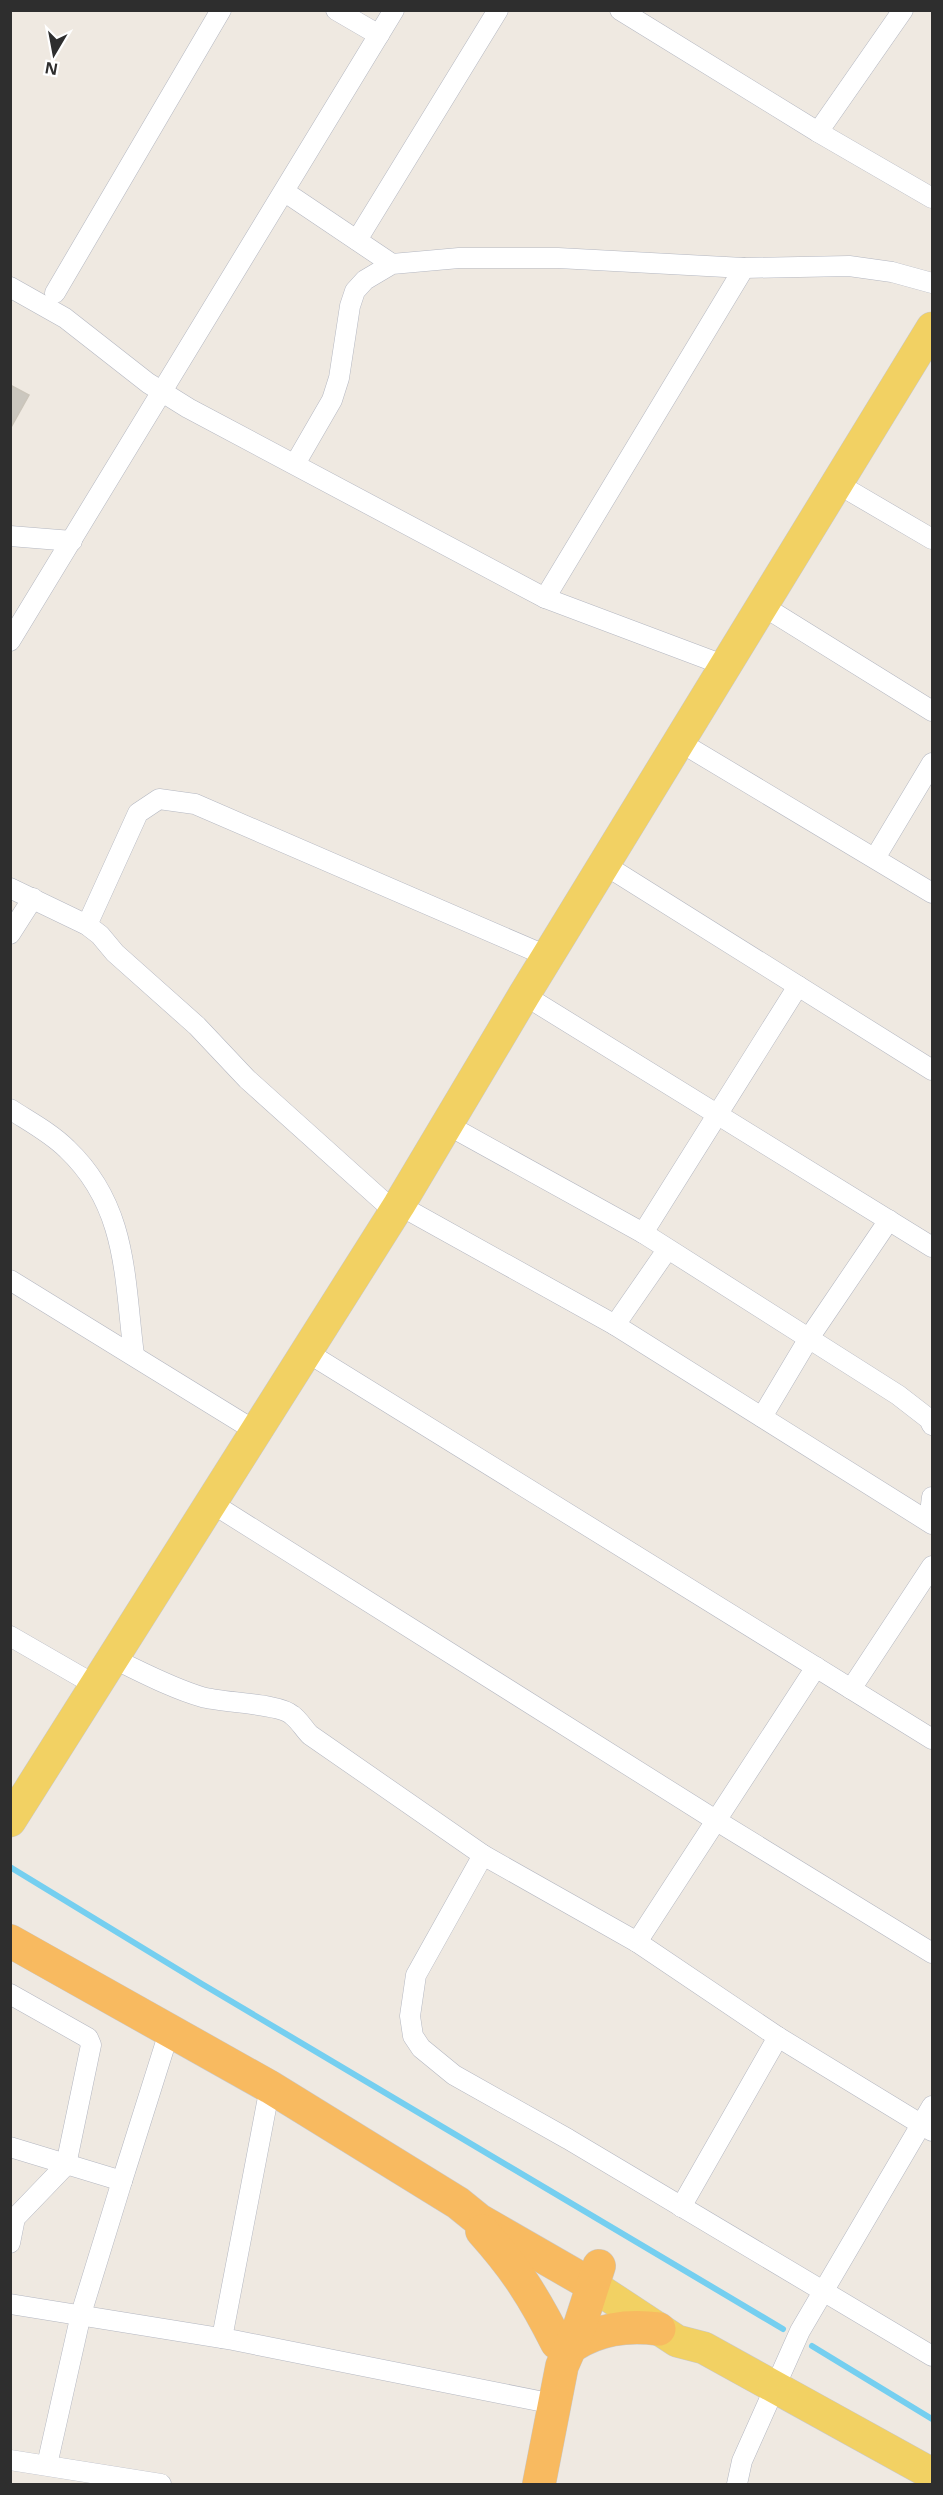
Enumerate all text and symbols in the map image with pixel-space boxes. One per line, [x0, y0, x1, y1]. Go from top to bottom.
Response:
north arrow [24, 24, 84, 84]
text: N [43, 57, 60, 81]

